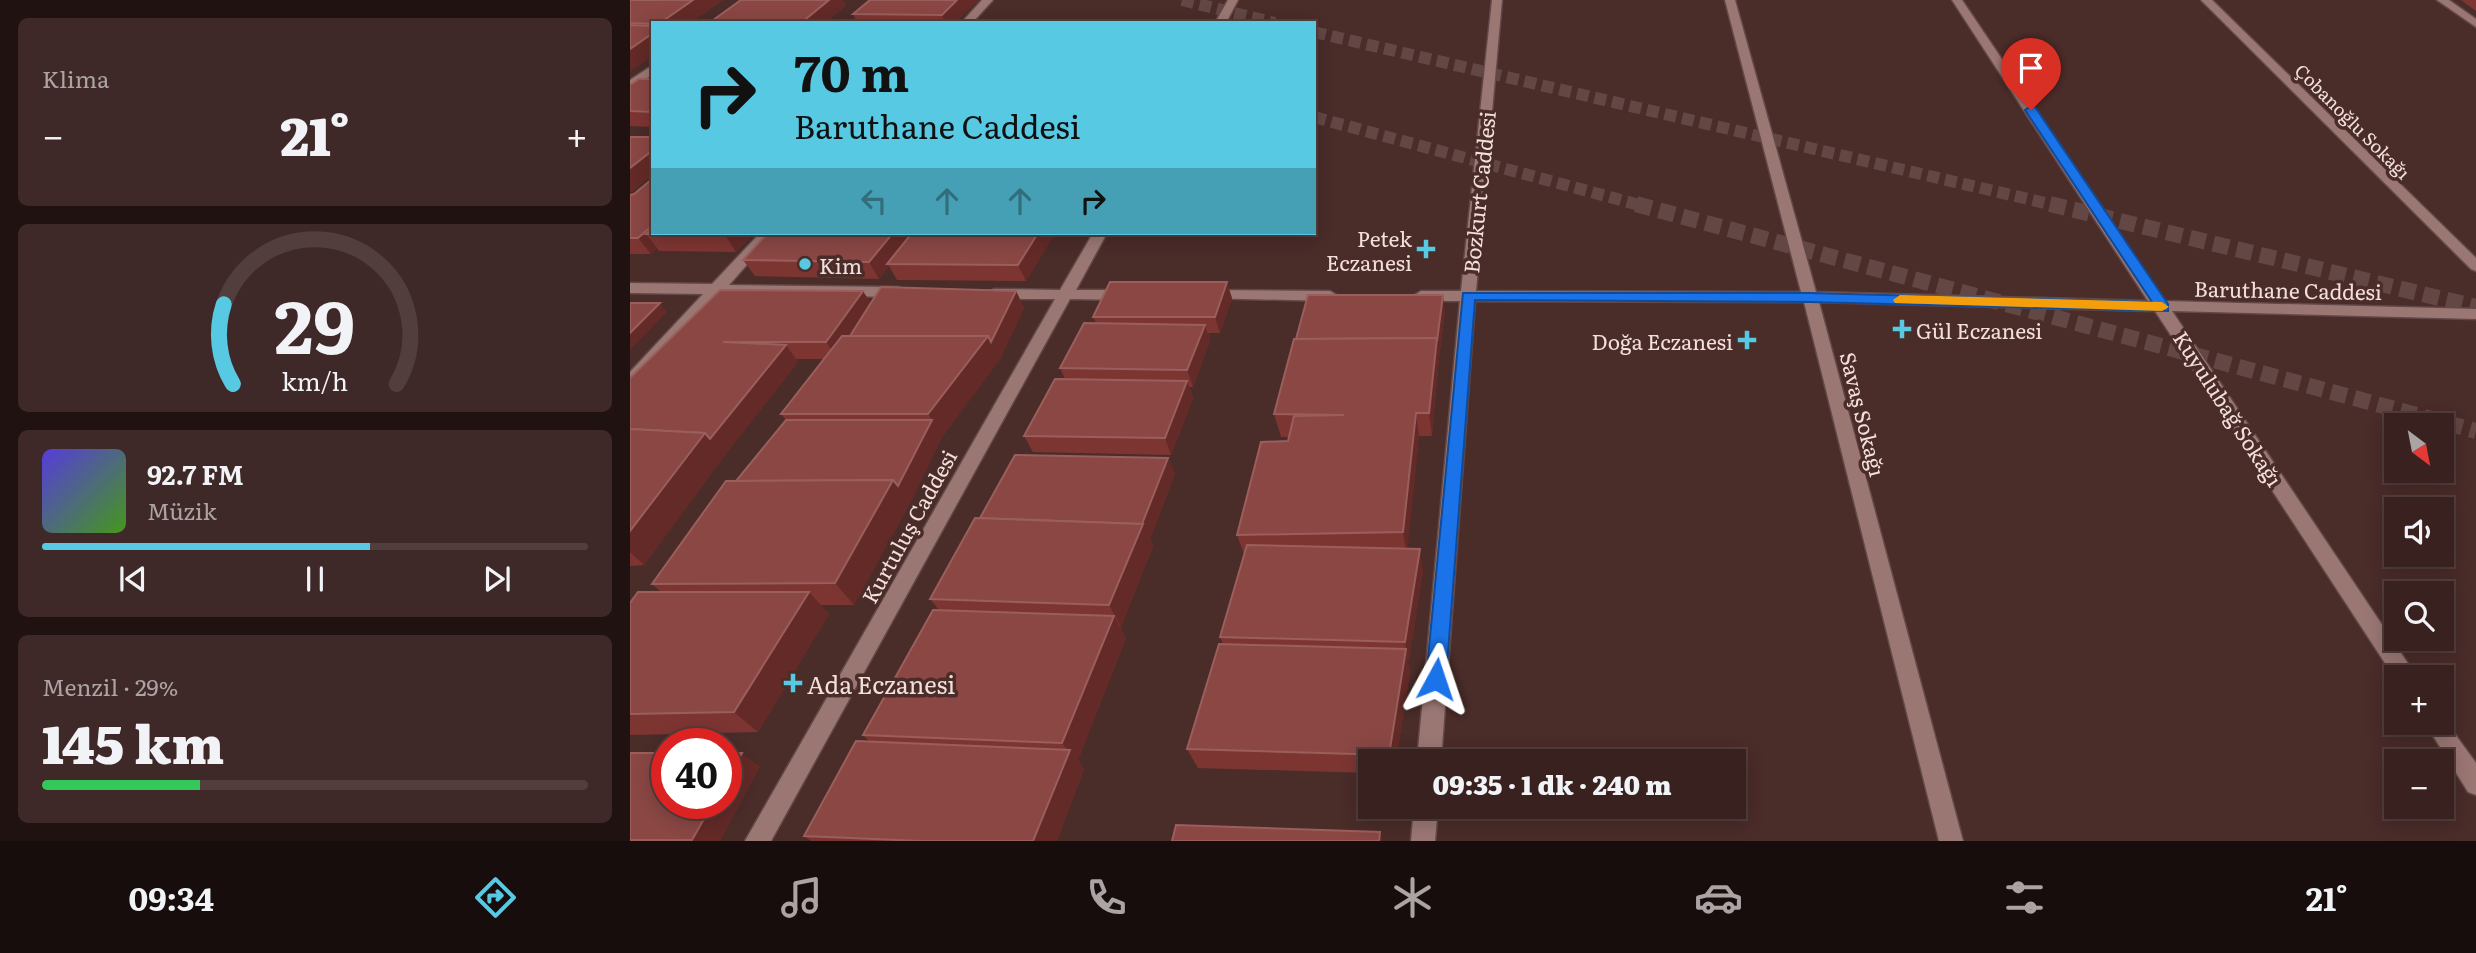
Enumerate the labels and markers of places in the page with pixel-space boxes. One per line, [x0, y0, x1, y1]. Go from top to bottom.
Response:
pin [2001, 38, 2061, 110]
place label: Petek Eczanesi [1326, 222, 1412, 277]
marker: Petek Eczanesi [1418, 241, 1434, 257]
place label: Kim [819, 249, 862, 280]
marker: Kim [797, 256, 813, 272]
place label: Gül Eczanesi [1916, 314, 2042, 345]
marker: Gül Eczanesi [1894, 321, 1910, 337]
place label: Doğa Eczanesi [1592, 325, 1733, 356]
marker: Doğa Eczanesi [1739, 332, 1755, 348]
place label: Ada Eczanesi [807, 666, 955, 701]
marker: Ada Eczanesi [785, 675, 801, 691]

